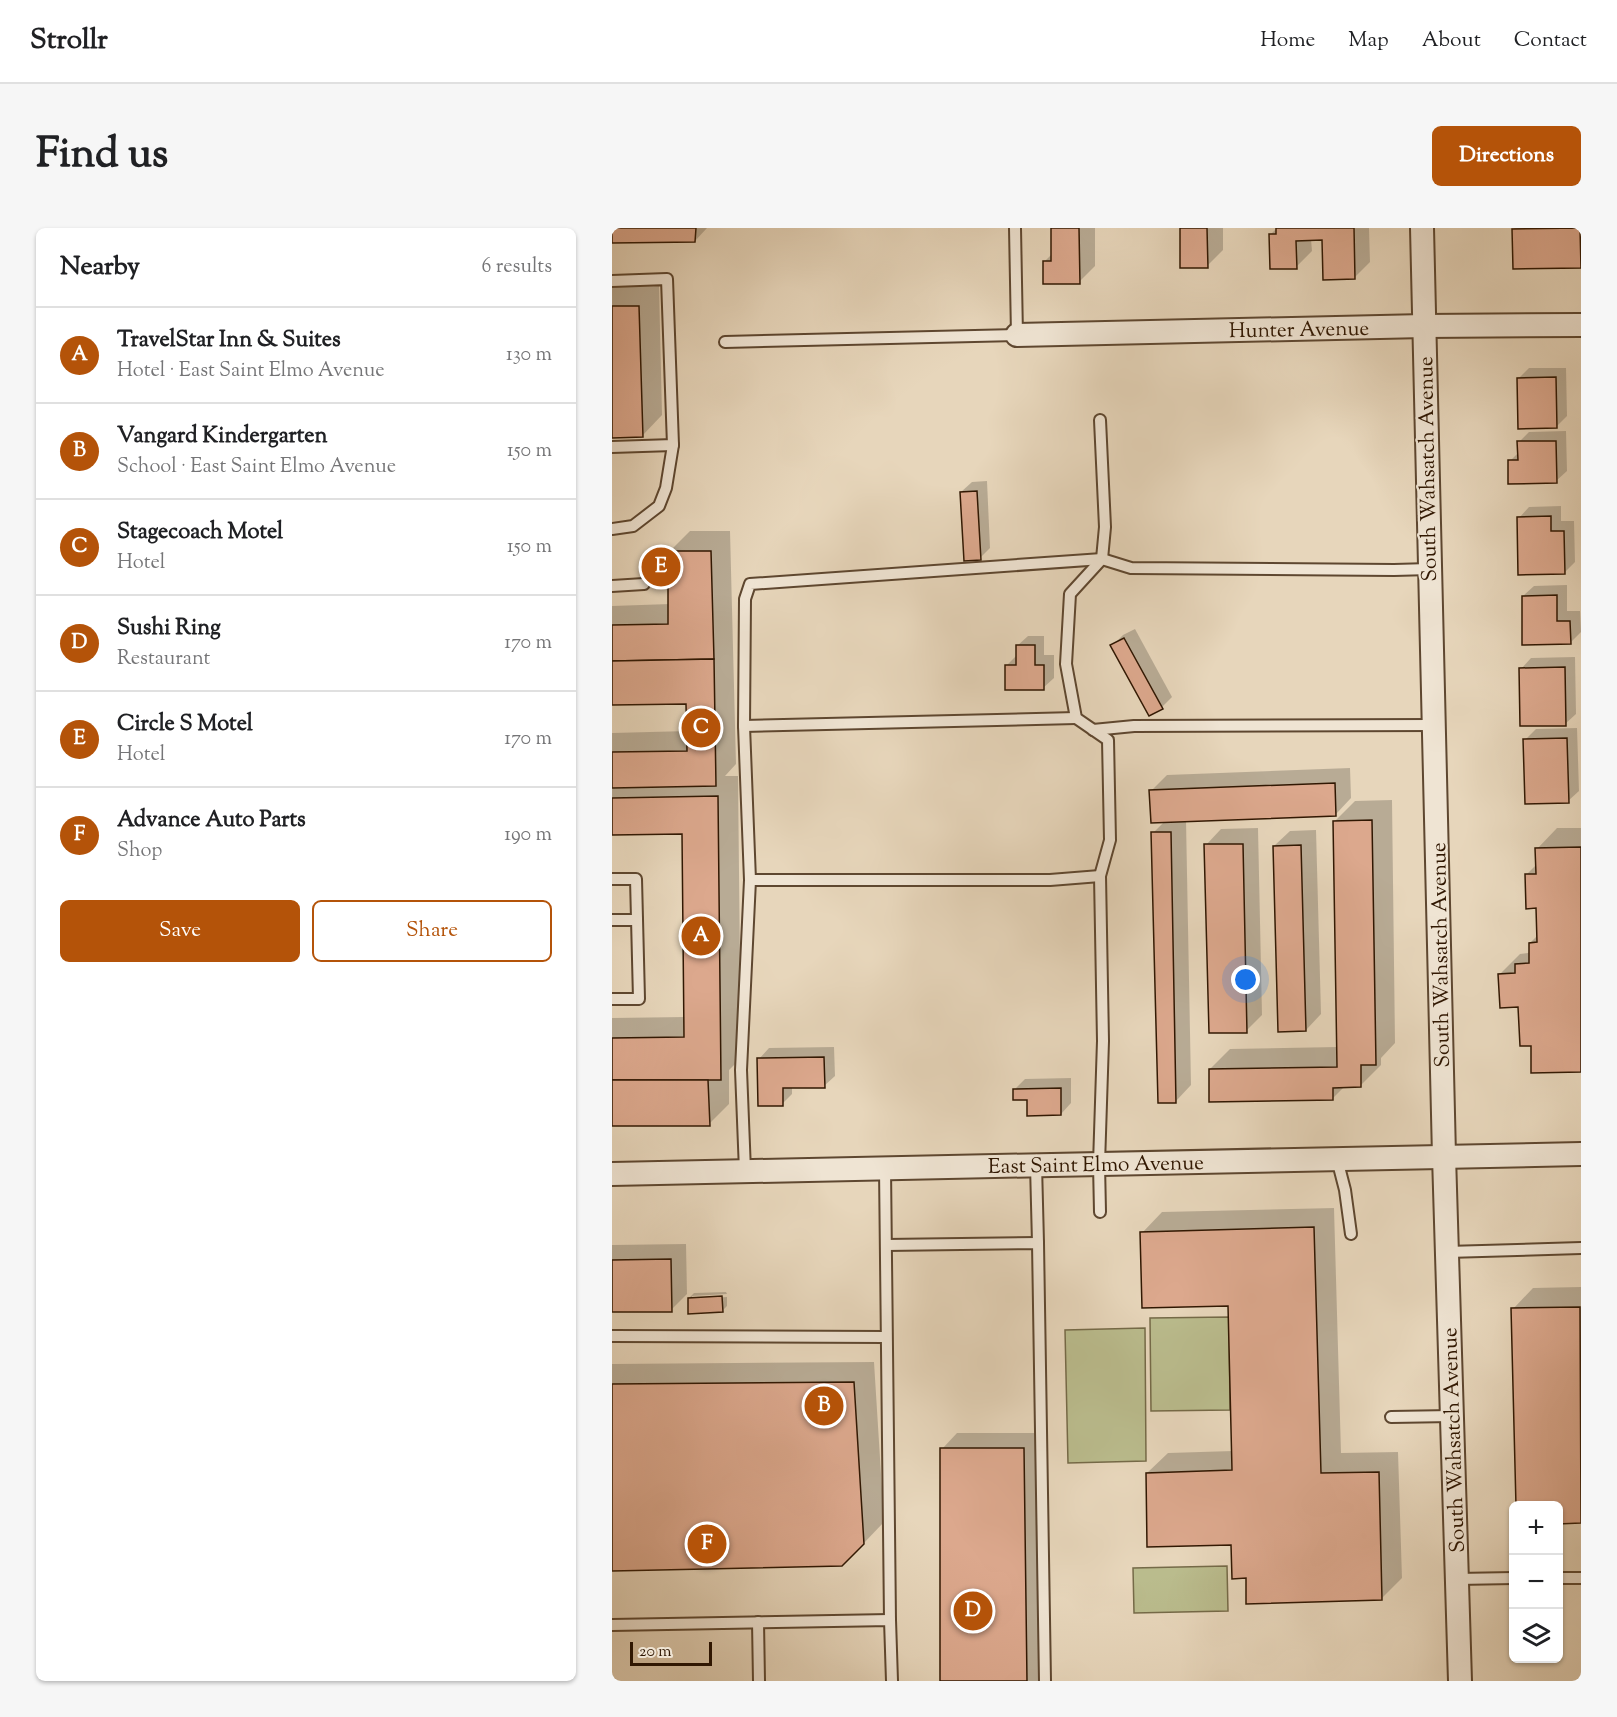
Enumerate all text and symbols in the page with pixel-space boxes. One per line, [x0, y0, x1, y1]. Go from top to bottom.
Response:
text: Strollr [30, 21, 108, 61]
text: Home [1260, 26, 1315, 56]
text: Map [1348, 26, 1389, 56]
text: About [1422, 26, 1481, 56]
text: Contact [1514, 26, 1587, 56]
text: Find us [36, 126, 168, 186]
button: Directions [1432, 126, 1581, 186]
text: Nearby [60, 249, 140, 286]
text: 6 results [482, 253, 552, 282]
street label: Hunter Avenue [1229, 315, 1369, 347]
text: TravelStar Inn & Suites [117, 325, 341, 357]
text: A [71, 341, 88, 370]
text: 130 m [506, 341, 552, 370]
street label: South Wahsatch Avenue [1412, 356, 1446, 582]
text: Hotel · East Saint Elmo Avenue [117, 357, 385, 386]
text: Vangard Kindergarten [117, 421, 328, 453]
text: B [73, 437, 86, 466]
text: 150 m [507, 437, 552, 466]
text: School · East Saint Elmo Avenue [117, 453, 396, 482]
text: Stagecoach Motel [117, 517, 283, 549]
text: C [71, 533, 88, 562]
text: 150 m [507, 533, 552, 562]
pin: E [641, 544, 680, 590]
text: Hotel [117, 549, 165, 578]
text: Sushi Ring [117, 613, 221, 645]
text: D [72, 629, 87, 658]
text: 170 m [504, 629, 552, 658]
text: Restaurant [117, 645, 210, 674]
pin: C [682, 706, 721, 750]
text: Circle S Motel [117, 709, 253, 741]
text: E [73, 725, 86, 754]
text: 170 m [504, 725, 552, 754]
text: Hotel [117, 741, 165, 770]
text: Advance Auto Parts [117, 805, 306, 837]
text: F [74, 821, 85, 850]
text: 190 m [504, 821, 552, 850]
text: Shop [117, 837, 162, 866]
street label: South Wahsatch Avenue [1425, 842, 1459, 1068]
button: Save [60, 900, 300, 962]
button: Share [312, 900, 552, 962]
pin: A [682, 914, 721, 958]
your location [1231, 965, 1260, 994]
street label: East Saint Elmo Avenue [988, 1149, 1204, 1183]
street label: South Wahsatch Avenue [1436, 1327, 1474, 1553]
pin: B [804, 1384, 844, 1428]
map controls [1509, 1501, 1563, 1663]
button: + [1509, 1501, 1563, 1555]
pin: F [688, 1522, 727, 1566]
button: − [1509, 1555, 1563, 1609]
pin: D [954, 1588, 992, 1634]
button: layers [1509, 1609, 1563, 1663]
scale bar [630, 1639, 712, 1666]
text: 20 m [639, 1641, 672, 1664]

